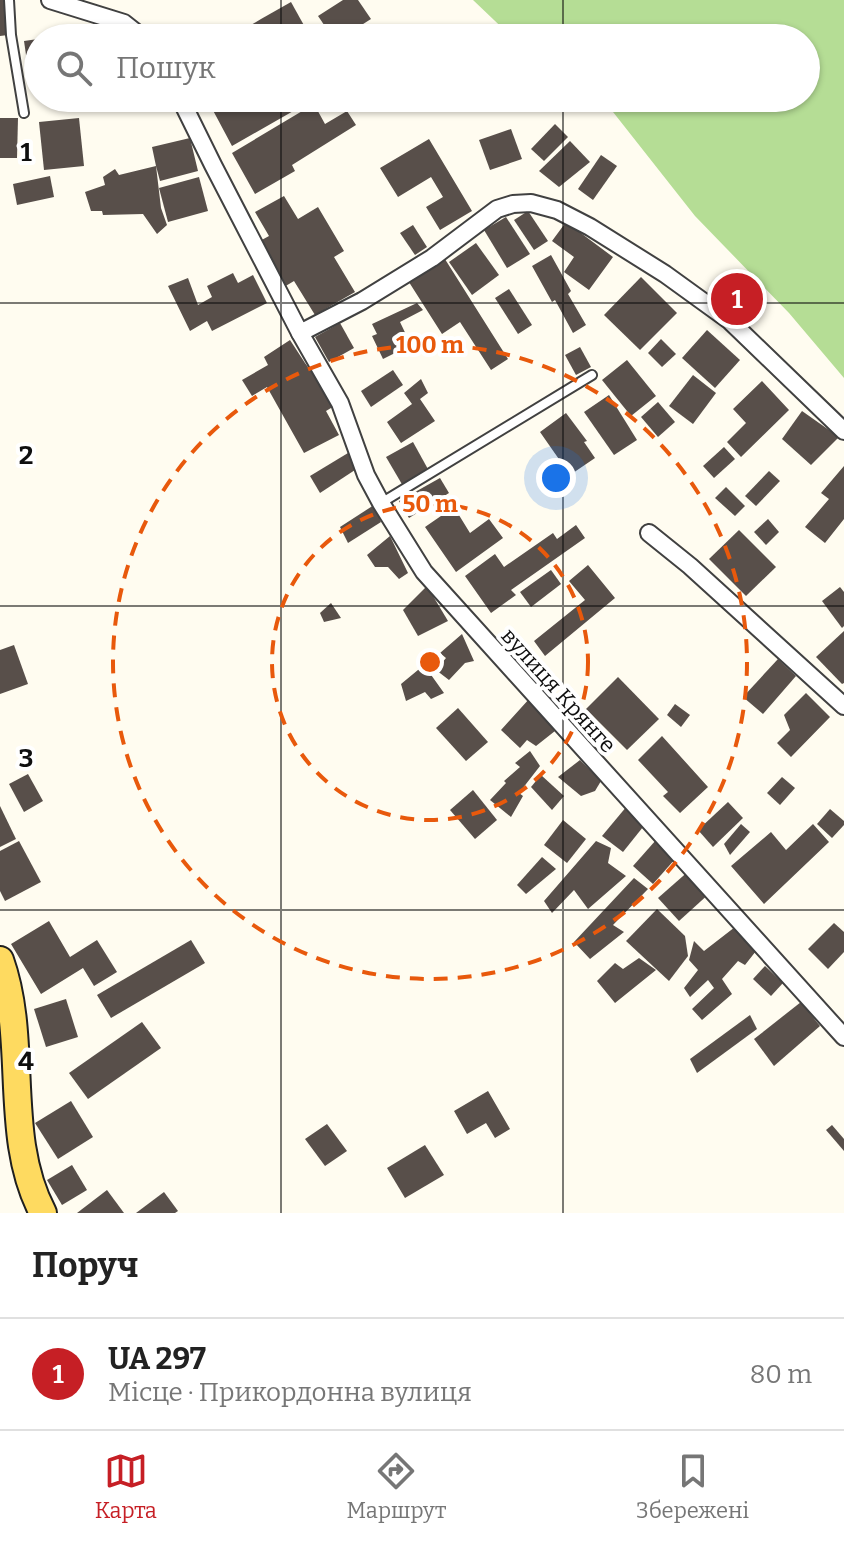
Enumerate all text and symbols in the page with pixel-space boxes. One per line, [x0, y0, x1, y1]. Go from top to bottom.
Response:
search box [24, 24, 820, 112]
icon: search [52, 46, 96, 90]
text: Пошук [116, 50, 216, 86]
text: 1 [20, 137, 32, 168]
pin: 1 [711, 269, 763, 329]
text: 100 m [396, 331, 464, 359]
text: 2 [19, 440, 33, 471]
your location [536, 458, 576, 498]
text: 50 m [402, 490, 458, 518]
street label: вулиця Крянге [496, 622, 622, 758]
centre of rings [416, 648, 444, 676]
text: 3 [19, 743, 33, 774]
text: 4 [18, 1046, 34, 1077]
text: Поруч [32, 1245, 139, 1286]
text: UA 297 [108, 1341, 206, 1377]
text: 1 [52, 1359, 64, 1390]
text: 80 m [750, 1359, 812, 1390]
text: Місце · Прикордонна вулиця [108, 1377, 472, 1408]
tab: Карта [95, 1449, 157, 1524]
tab: Маршрут [347, 1449, 446, 1524]
tab: Збережені [636, 1449, 749, 1524]

